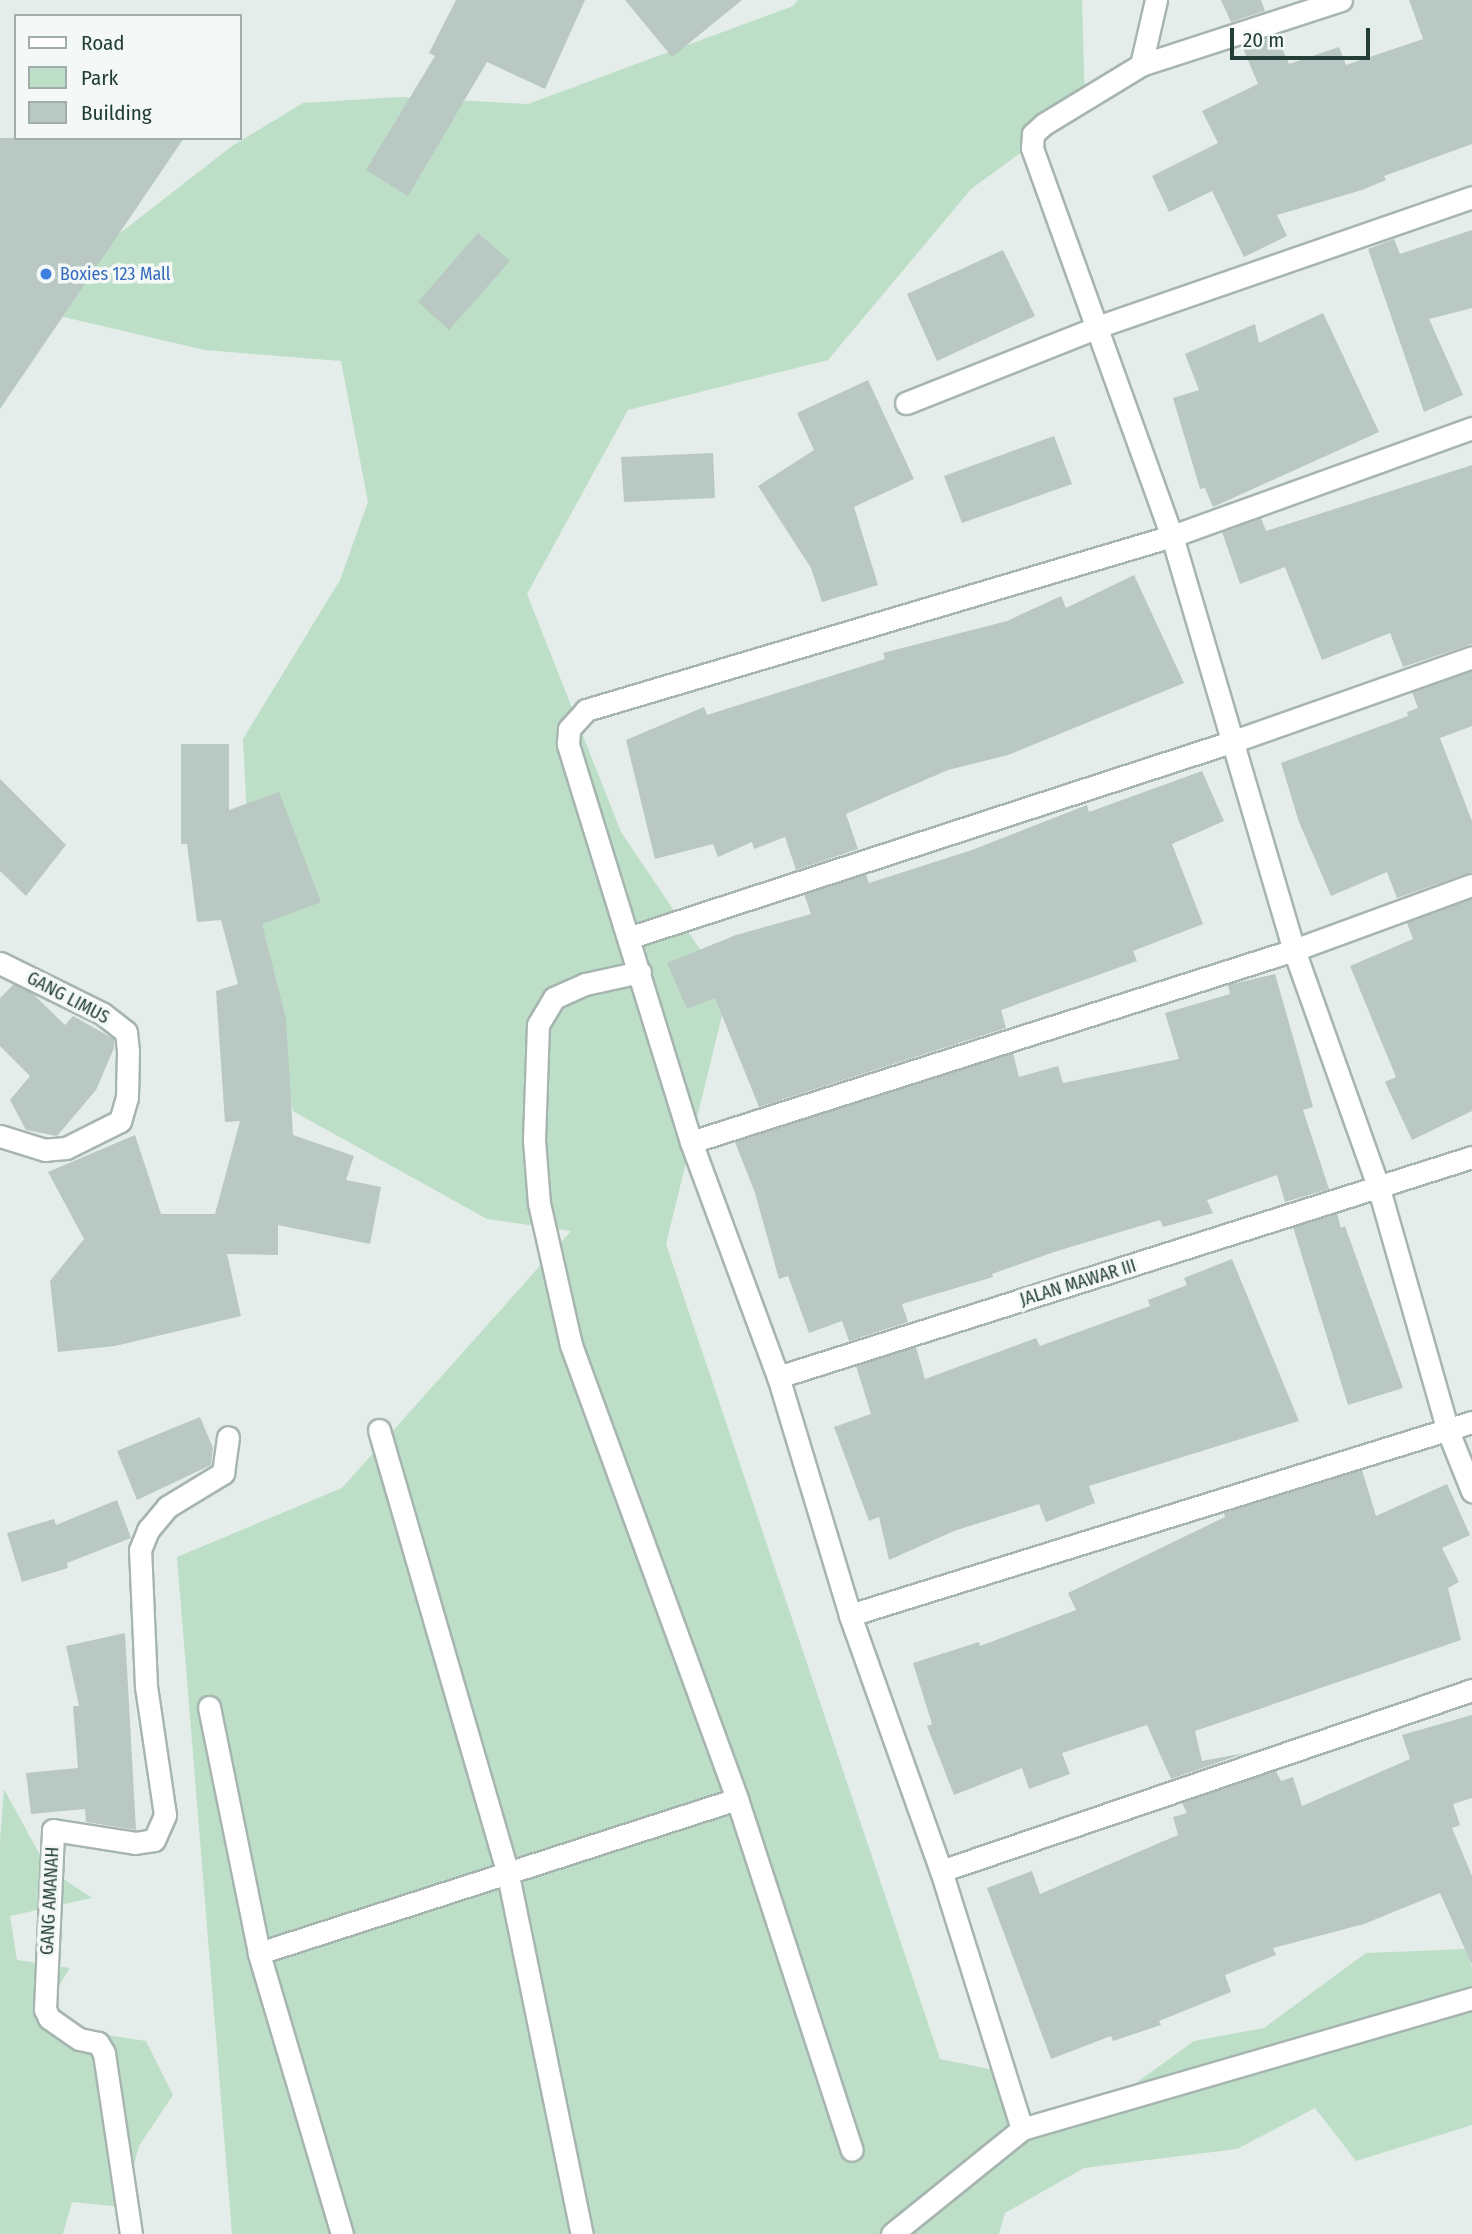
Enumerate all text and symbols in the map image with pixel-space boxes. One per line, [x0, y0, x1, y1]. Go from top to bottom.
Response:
legend [14, 14, 242, 140]
scale bar [1234, 14, 1374, 58]
text: 20 m [1243, 27, 1284, 53]
text: Road [81, 30, 125, 56]
text: Park [81, 65, 118, 91]
text: Building [81, 100, 152, 126]
place label: Boxies 123 Mall [60, 263, 171, 285]
marker: Boxies 123 Mall [38, 266, 54, 282]
street label: GANG LIMUS [23, 967, 113, 1029]
street label: JALAN MAWAR III [1017, 1255, 1139, 1311]
street label: GANG AMANAH [36, 1846, 64, 1956]

